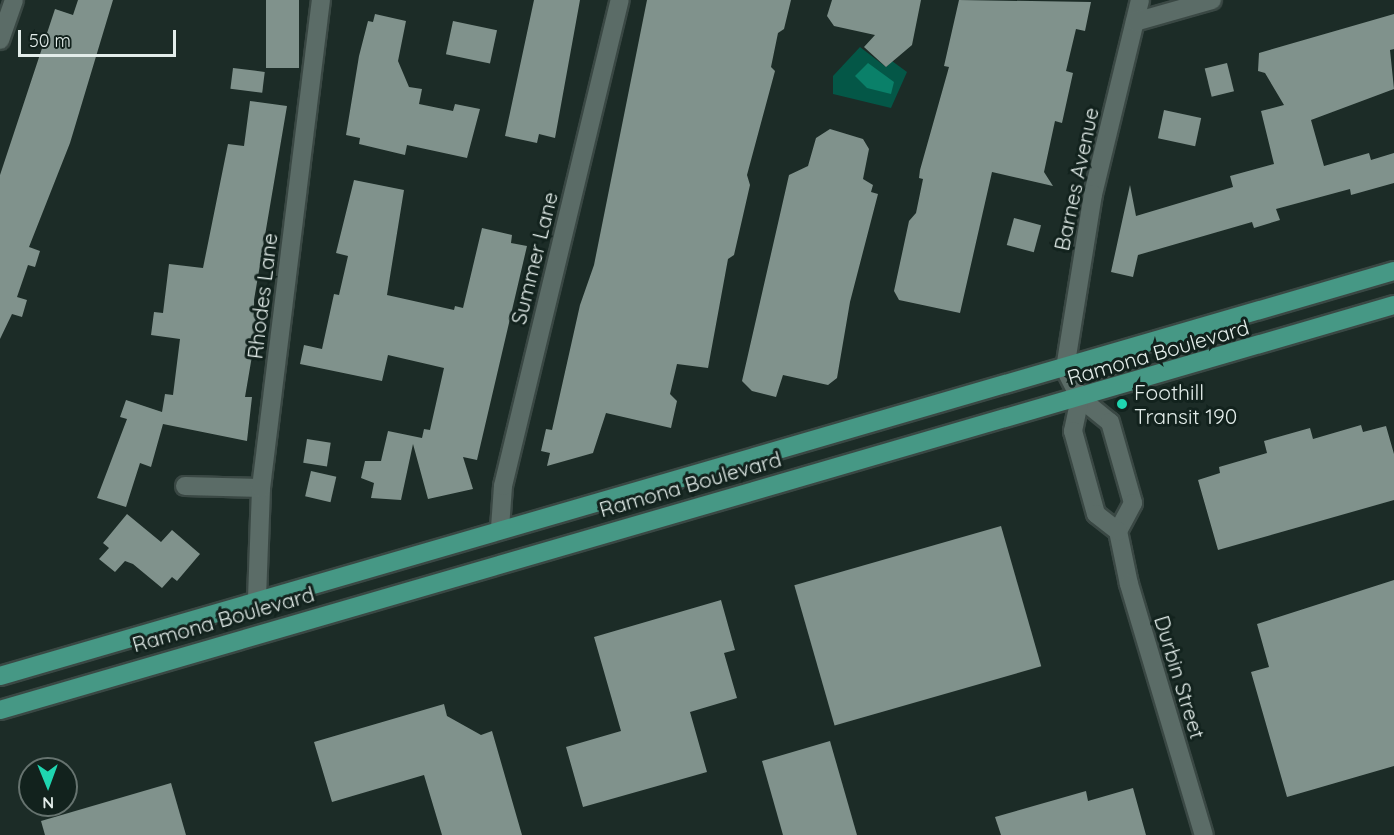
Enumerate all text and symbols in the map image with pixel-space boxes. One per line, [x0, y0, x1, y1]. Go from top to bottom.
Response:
scale bar [21, 18, 178, 56]
text: 50 m [29, 29, 71, 52]
street label: Barnes Avenue [1049, 105, 1103, 253]
street label: Summer Lane [505, 189, 563, 327]
street label: Rhodes Lane [242, 232, 282, 360]
street label: Ramona Boulevard [1064, 314, 1252, 390]
place label: Foothill Transit 190 [1134, 379, 1237, 429]
marker: Foothill Transit 190 [1115, 397, 1129, 411]
street label: Ramona Boulevard [596, 446, 784, 522]
street label: Ramona Boulevard [129, 581, 317, 657]
street label: Durbin Street [1149, 612, 1211, 742]
north arrow [18, 757, 78, 817]
text: N [42, 793, 54, 813]

